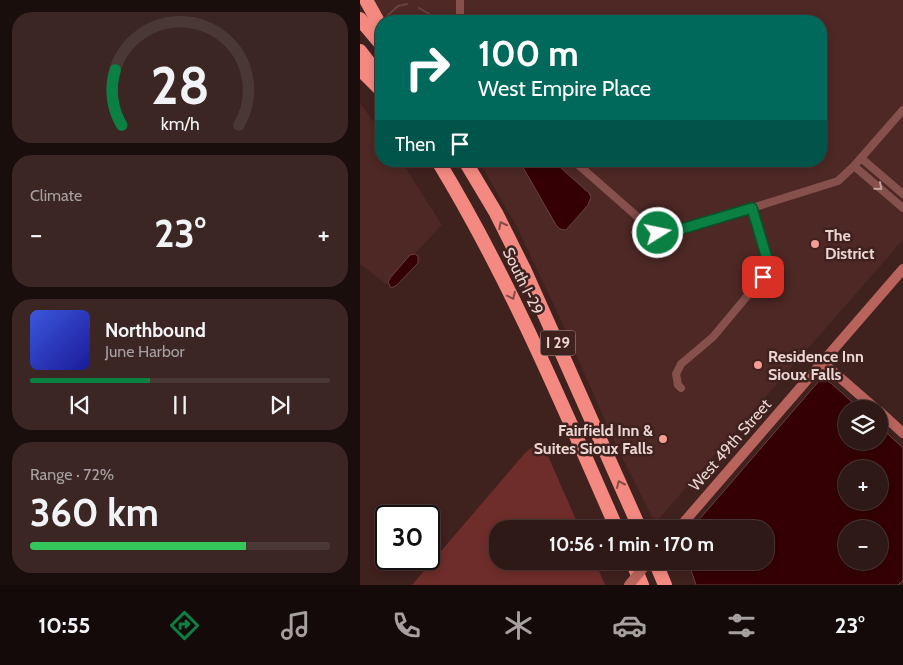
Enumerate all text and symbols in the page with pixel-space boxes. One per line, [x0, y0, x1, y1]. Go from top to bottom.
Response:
text: 100 m [478, 32, 579, 75]
icon: right [395, 35, 460, 100]
text: 28 [151, 54, 209, 117]
text: West Empire Place [478, 75, 651, 102]
text: km/h [160, 113, 200, 134]
icon: arrive [446, 130, 474, 158]
text: Then [395, 133, 436, 156]
one-way arrow [873, 181, 882, 190]
text: Climate [30, 186, 82, 205]
position arrow [631, 206, 683, 258]
text: 23° [154, 210, 206, 257]
text: − [30, 217, 42, 251]
text: + [318, 217, 330, 251]
one-way arrow [498, 221, 508, 230]
place label: The District [825, 226, 875, 263]
marker: The District [809, 238, 821, 250]
street label: South I-29 [499, 244, 547, 318]
pin [742, 256, 784, 298]
icon: arrive [749, 263, 777, 291]
one-way arrow [505, 291, 516, 300]
text: Northbound [105, 319, 206, 342]
road number: I 29 [540, 330, 576, 356]
text: June Harbor [105, 342, 185, 361]
place label: Residence Inn Sioux Falls [768, 347, 864, 384]
marker: Residence Inn Sioux Falls [752, 359, 764, 371]
icon: previous [66, 391, 94, 419]
icon: pause [166, 391, 194, 419]
icon: next [266, 391, 294, 419]
street label: West 49th Street [685, 395, 775, 495]
map controls [838, 400, 888, 570]
button: layers [838, 400, 888, 450]
place label: Fairfield Inn & Suites Sioux Falls [534, 421, 653, 458]
marker: Fairfield Inn & Suites Sioux Falls [657, 433, 669, 445]
button: + [838, 460, 888, 510]
text: Range · 72% [30, 465, 114, 484]
one-way arrow [616, 480, 627, 489]
text: 360 km [30, 489, 159, 536]
speed limit sign: 30 [375, 505, 440, 570]
button: − [838, 520, 888, 570]
text: 10:56 · 1 min · 170 m [549, 533, 714, 556]
icon: directions [167, 608, 202, 643]
icon: music [278, 608, 313, 643]
icon: phone [389, 608, 424, 643]
icon: climate [501, 608, 536, 643]
icon: car [612, 608, 647, 643]
icon: filters [724, 608, 759, 643]
text: 10:55 [38, 612, 90, 639]
text: 23° [835, 612, 865, 639]

